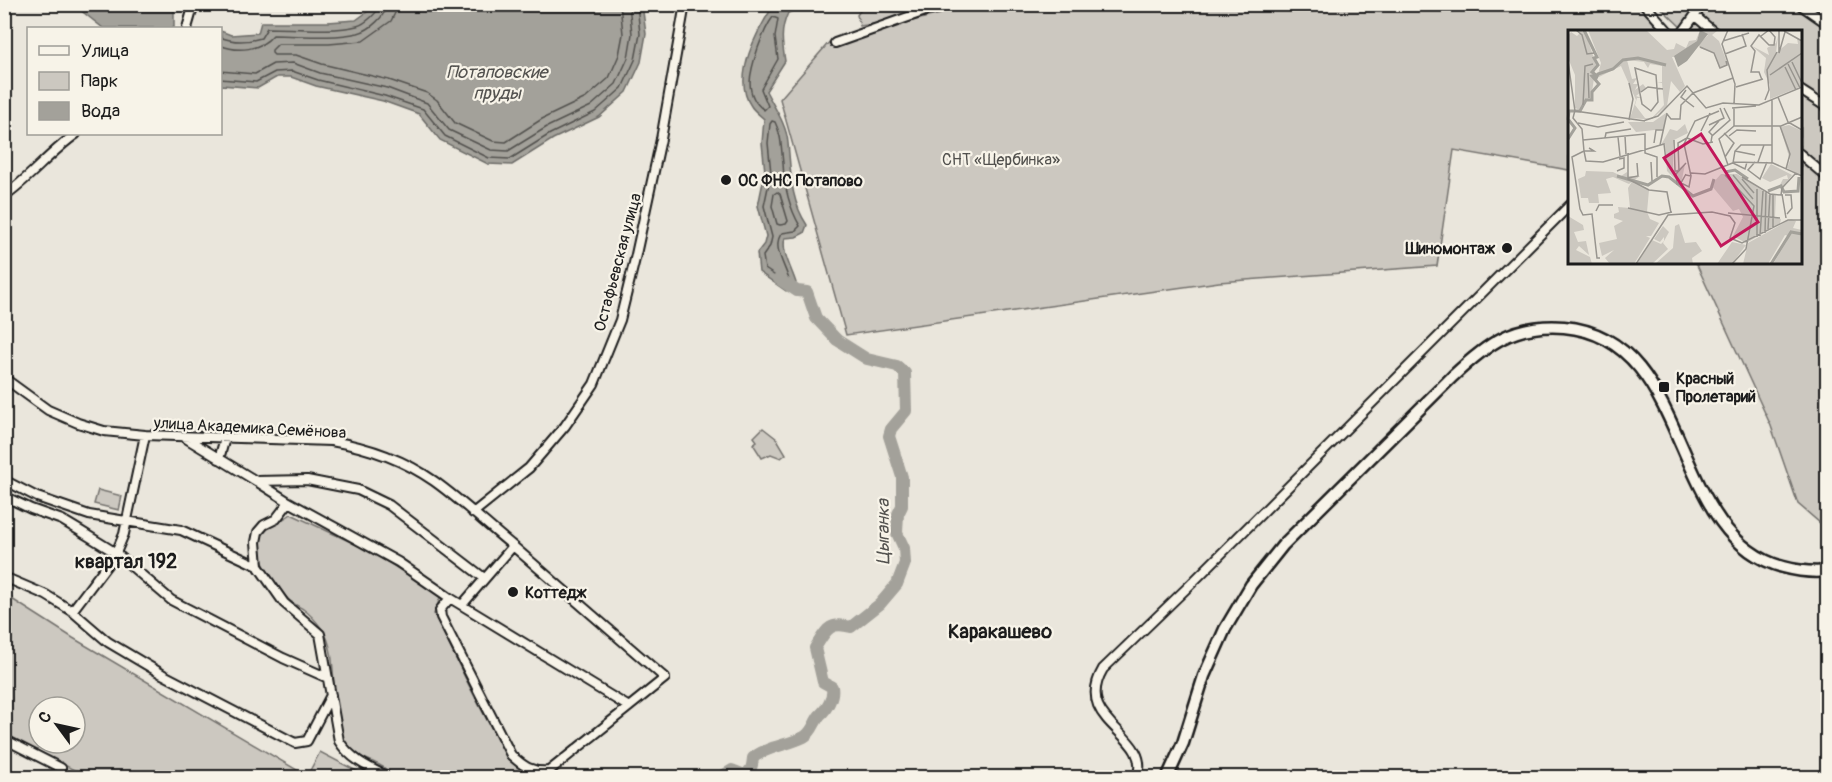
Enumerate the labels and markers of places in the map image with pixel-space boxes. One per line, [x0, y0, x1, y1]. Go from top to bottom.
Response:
place label: ОС ФНС Потапово [738, 171, 863, 191]
marker: ОС ФНС Потапово [719, 173, 733, 187]
place label: Шиномонтаж [1404, 239, 1496, 259]
marker: Шиномонтаж [1500, 241, 1514, 255]
place label: Красный Пролетарий [1676, 369, 1756, 407]
marker: Красный Пролетарий [1657, 380, 1671, 394]
place label: Коттедж [525, 583, 587, 603]
marker: Коттедж [506, 585, 520, 599]

